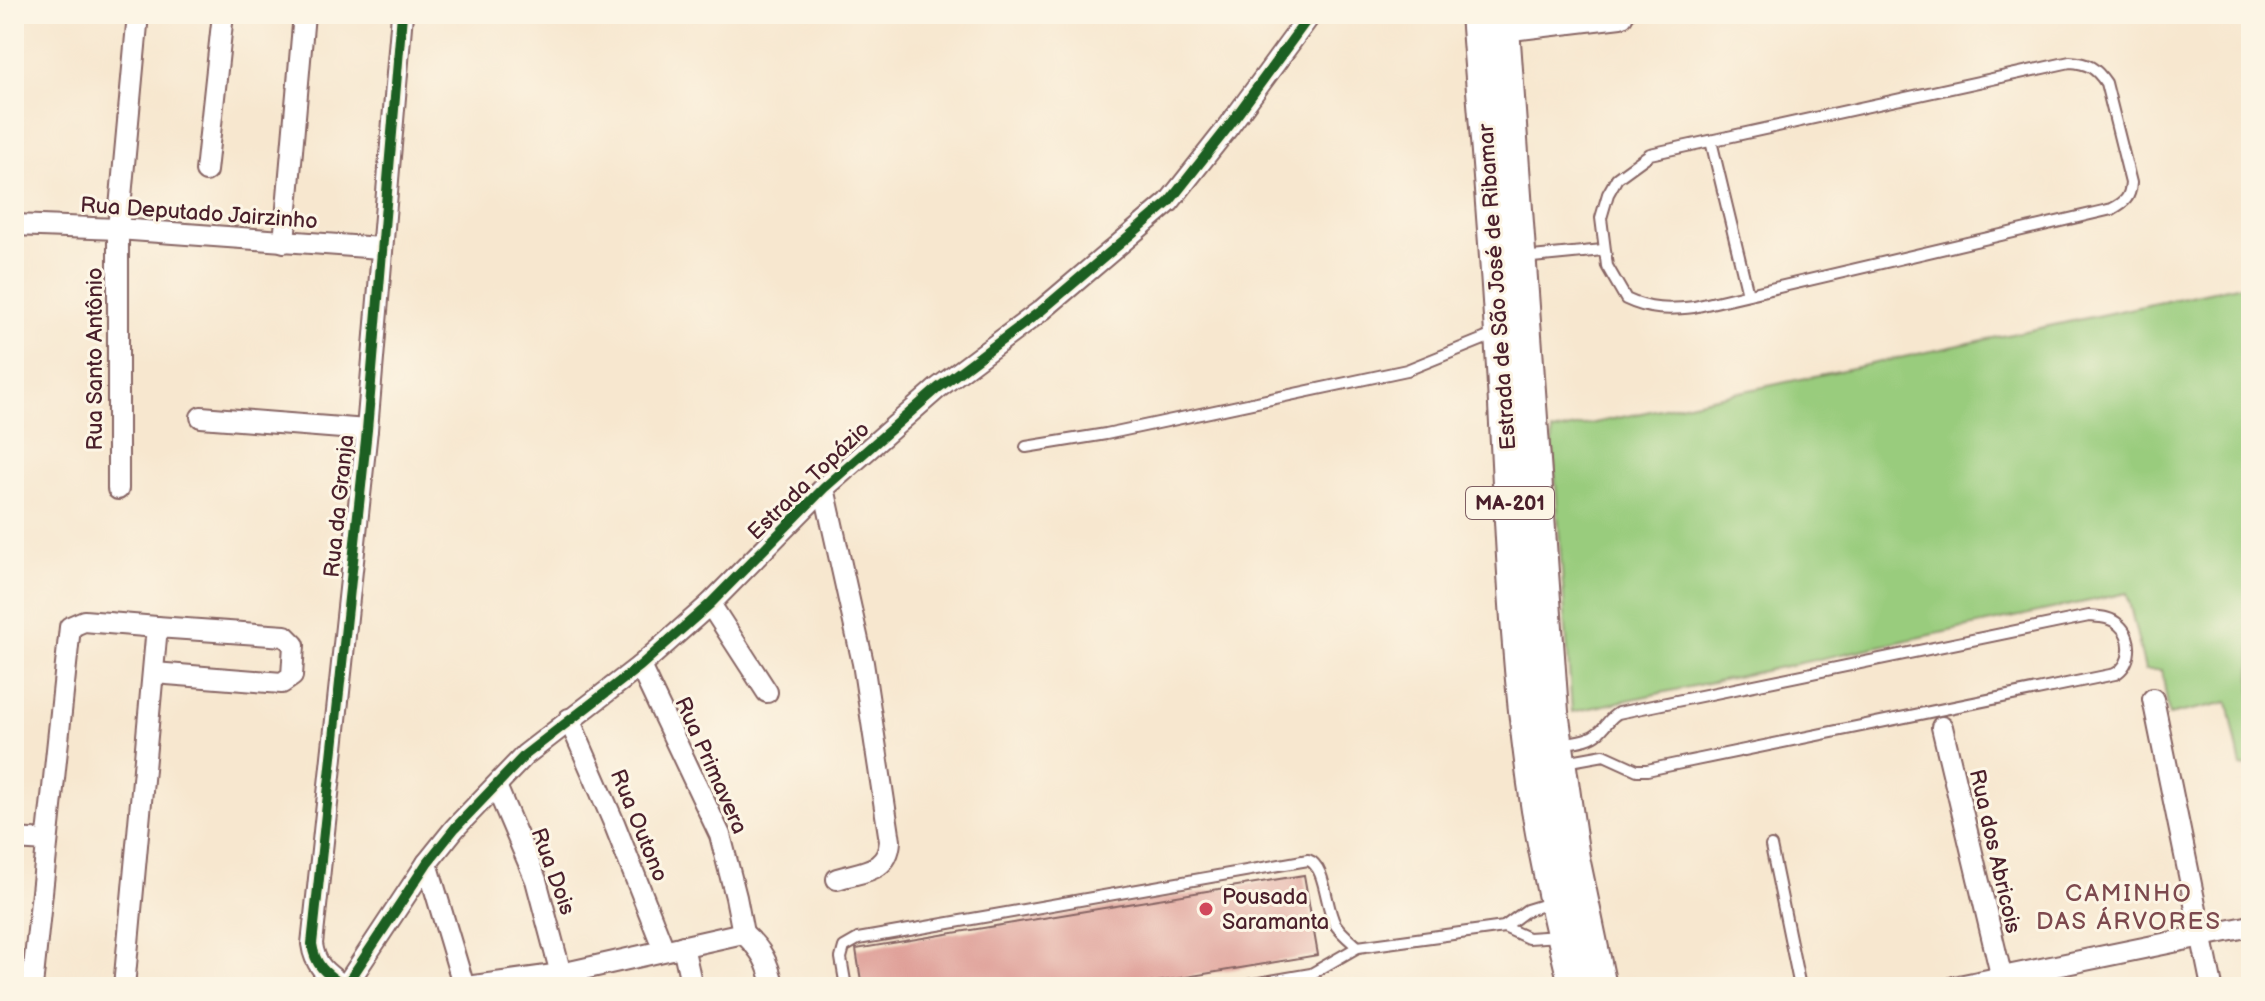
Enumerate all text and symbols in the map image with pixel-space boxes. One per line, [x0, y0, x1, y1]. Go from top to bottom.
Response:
street label: Estrada de São José de Ribamar [1473, 122, 1522, 451]
street label: Rua Deputado Jairzinho [79, 192, 319, 235]
street label: Rua Santo Antônio [82, 268, 109, 450]
street label: Estrada Topázio [742, 416, 876, 546]
street label: Rua da Granja [319, 433, 360, 579]
road number: MA-201 [1466, 487, 1554, 519]
street label: Rua Primavera [668, 693, 753, 838]
street label: Rua Outono [604, 765, 673, 886]
street label: Rua dos Abricois [1963, 767, 2027, 936]
street label: Rua Dois [524, 824, 581, 919]
district label: CAMINHO DAS ÁRVORES [2036, 879, 2222, 936]
place label: Pousada Saramanta [1222, 884, 1329, 936]
marker: Pousada Saramanta [1197, 900, 1215, 918]

